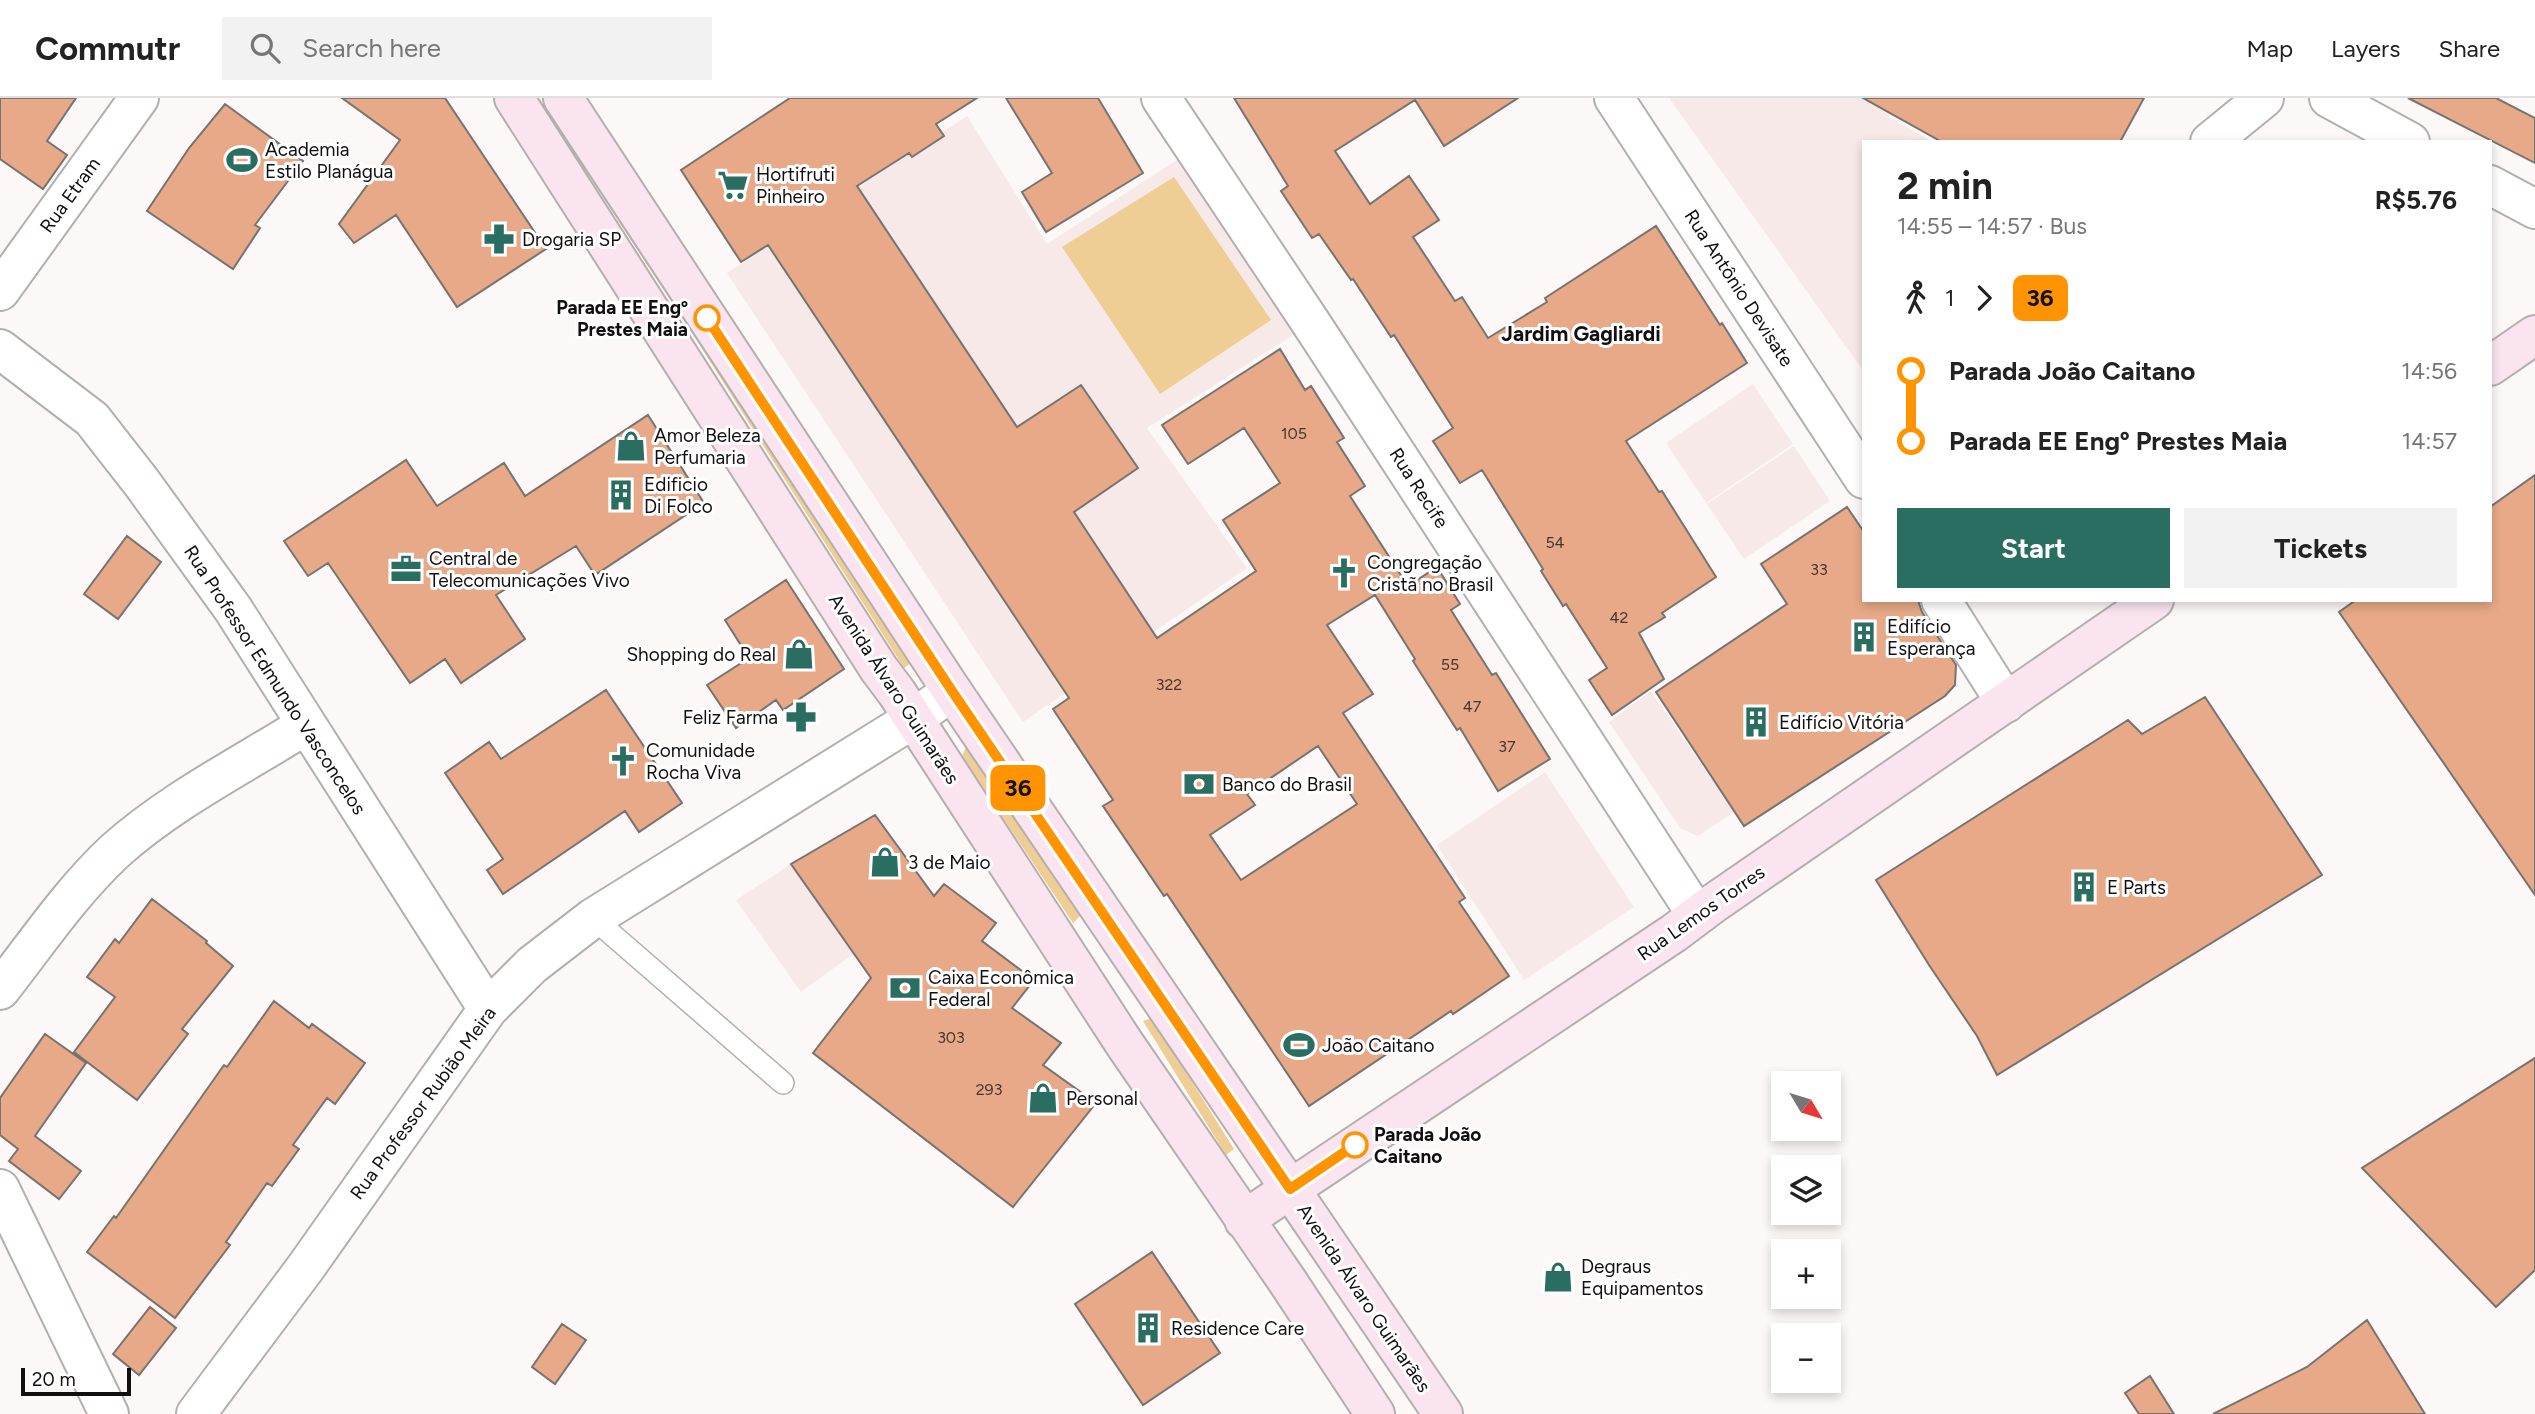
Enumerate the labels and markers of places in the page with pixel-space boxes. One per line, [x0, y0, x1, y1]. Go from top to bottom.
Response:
place label: Academia Estilo Planágua [265, 138, 393, 183]
sports icon: Academia Estilo Planágua [225, 143, 259, 177]
place label: Hortifruti Pinheiro [756, 163, 835, 208]
supermarket icon: Hortifruti Pinheiro [716, 168, 750, 202]
pharmacy icon: Drogaria SP [482, 222, 516, 256]
place label: Drogaria SP [522, 228, 621, 251]
place label: Parada EE Engº Prestes Maia [556, 296, 688, 341]
marker: Parada EE Engº Prestes Maia [694, 305, 720, 331]
place label: Amor Beleza Perfumaria [654, 424, 761, 469]
shop icon: Amor Beleza Perfumaria [614, 429, 648, 463]
place label: Edificio Di Folco [644, 473, 713, 518]
building icon: Edificio Di Folco [604, 478, 638, 512]
place label: Central de Telecomunicações Vivo [429, 547, 630, 592]
place label: Congregação Cristã no Brasil [1367, 551, 1493, 596]
office icon: Central de Telecomunicações Vivo [389, 552, 423, 586]
church icon: Congregação Cristã no Brasil [1327, 556, 1361, 590]
place label: Edifício Esperança [1887, 615, 1975, 660]
building icon: Edifício Esperança [1847, 620, 1881, 654]
shop icon: Shopping do Real [782, 637, 816, 671]
place label: Shopping do Real [626, 643, 776, 666]
pharmacy icon: Feliz Farma [784, 700, 818, 734]
building icon: Edifício Vitória [1739, 705, 1773, 739]
place label: Feliz Farma [683, 706, 778, 729]
place label: Edifício Vitória [1779, 711, 1904, 734]
place label: Comunidade Rocha Viva [646, 739, 755, 784]
church icon: Comunidade Rocha Viva [606, 744, 640, 778]
bank icon: Banco do Brasil [1182, 767, 1216, 801]
place label: Banco do Brasil [1222, 773, 1352, 796]
shop icon: 3 de Maio [868, 845, 902, 879]
place label: 3 de Maio [908, 851, 990, 874]
building icon: E Parts [2067, 870, 2101, 904]
place label: E Parts [2107, 876, 2166, 899]
place label: Caixa Econômica Federal [928, 966, 1074, 1011]
bank icon: Caixa Econômica Federal [888, 971, 922, 1005]
sports icon: João Caitano [1282, 1028, 1316, 1062]
place label: João Caitano [1322, 1034, 1434, 1057]
shop icon: Personal [1026, 1081, 1060, 1115]
place label: Personal [1066, 1087, 1138, 1110]
place label: Parada João Caitano [1374, 1123, 1481, 1168]
marker: Parada João Caitano [1342, 1132, 1368, 1158]
place label: Degraus Equipamentos [1581, 1255, 1703, 1300]
shop icon: Degraus Equipamentos [1541, 1260, 1575, 1294]
building icon: Residence Care [1131, 1311, 1165, 1345]
place label: Residence Care [1171, 1317, 1304, 1340]

